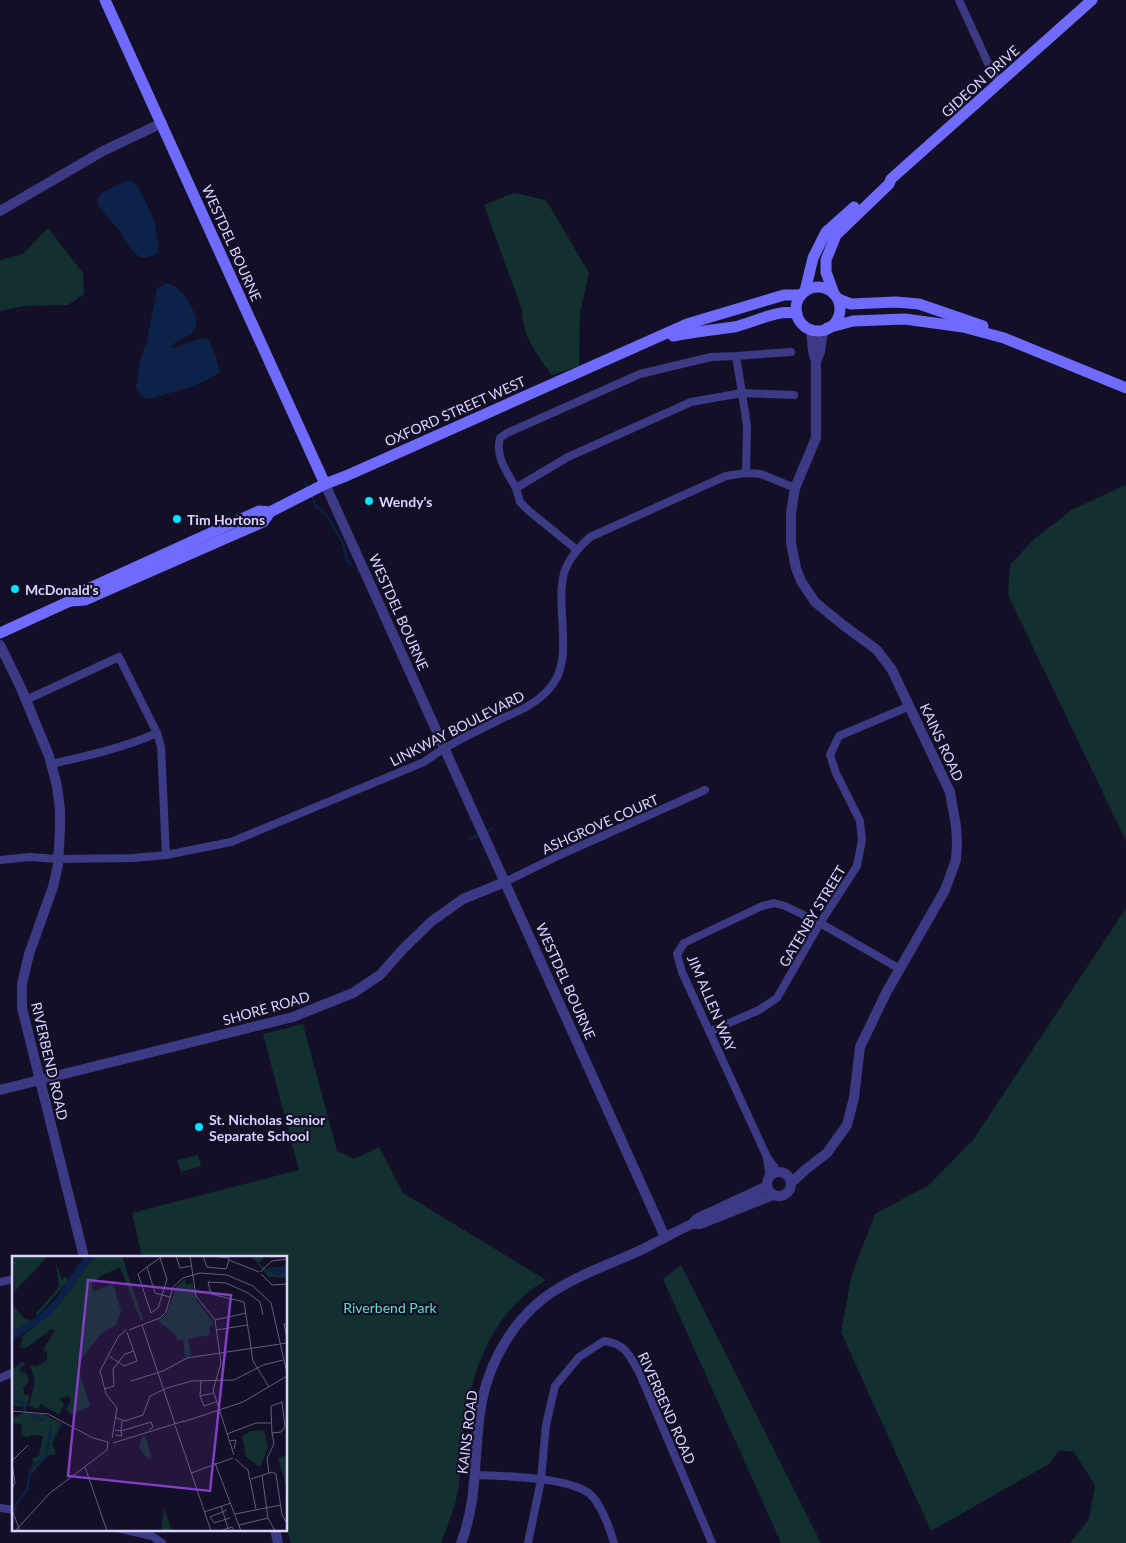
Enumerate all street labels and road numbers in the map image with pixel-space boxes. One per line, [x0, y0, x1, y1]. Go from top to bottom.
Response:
street label: GIDEON DRIVE [938, 42, 1022, 120]
street label: WESTDEL BOURNE [199, 182, 265, 304]
street label: OXFORD STREET WEST [382, 372, 529, 450]
street label: WESTDEL BOURNE [366, 551, 432, 673]
street label: LINKWAY BOULEVARD [387, 687, 527, 769]
street label: KAINS ROAD [916, 700, 968, 784]
street label: ASHGROVE COURT [539, 790, 662, 857]
street label: GATENBY STREET [775, 862, 849, 970]
street label: WESTDEL BOURNE [533, 920, 599, 1042]
street label: JIM ALLEN WAY [684, 952, 740, 1054]
street label: SHORE ROAD [221, 987, 311, 1029]
street label: RIVERBEND ROAD [28, 1000, 72, 1122]
street label: RIVERBEND ROAD [635, 1349, 699, 1467]
street label: KAINS ROAD [453, 1389, 481, 1475]

